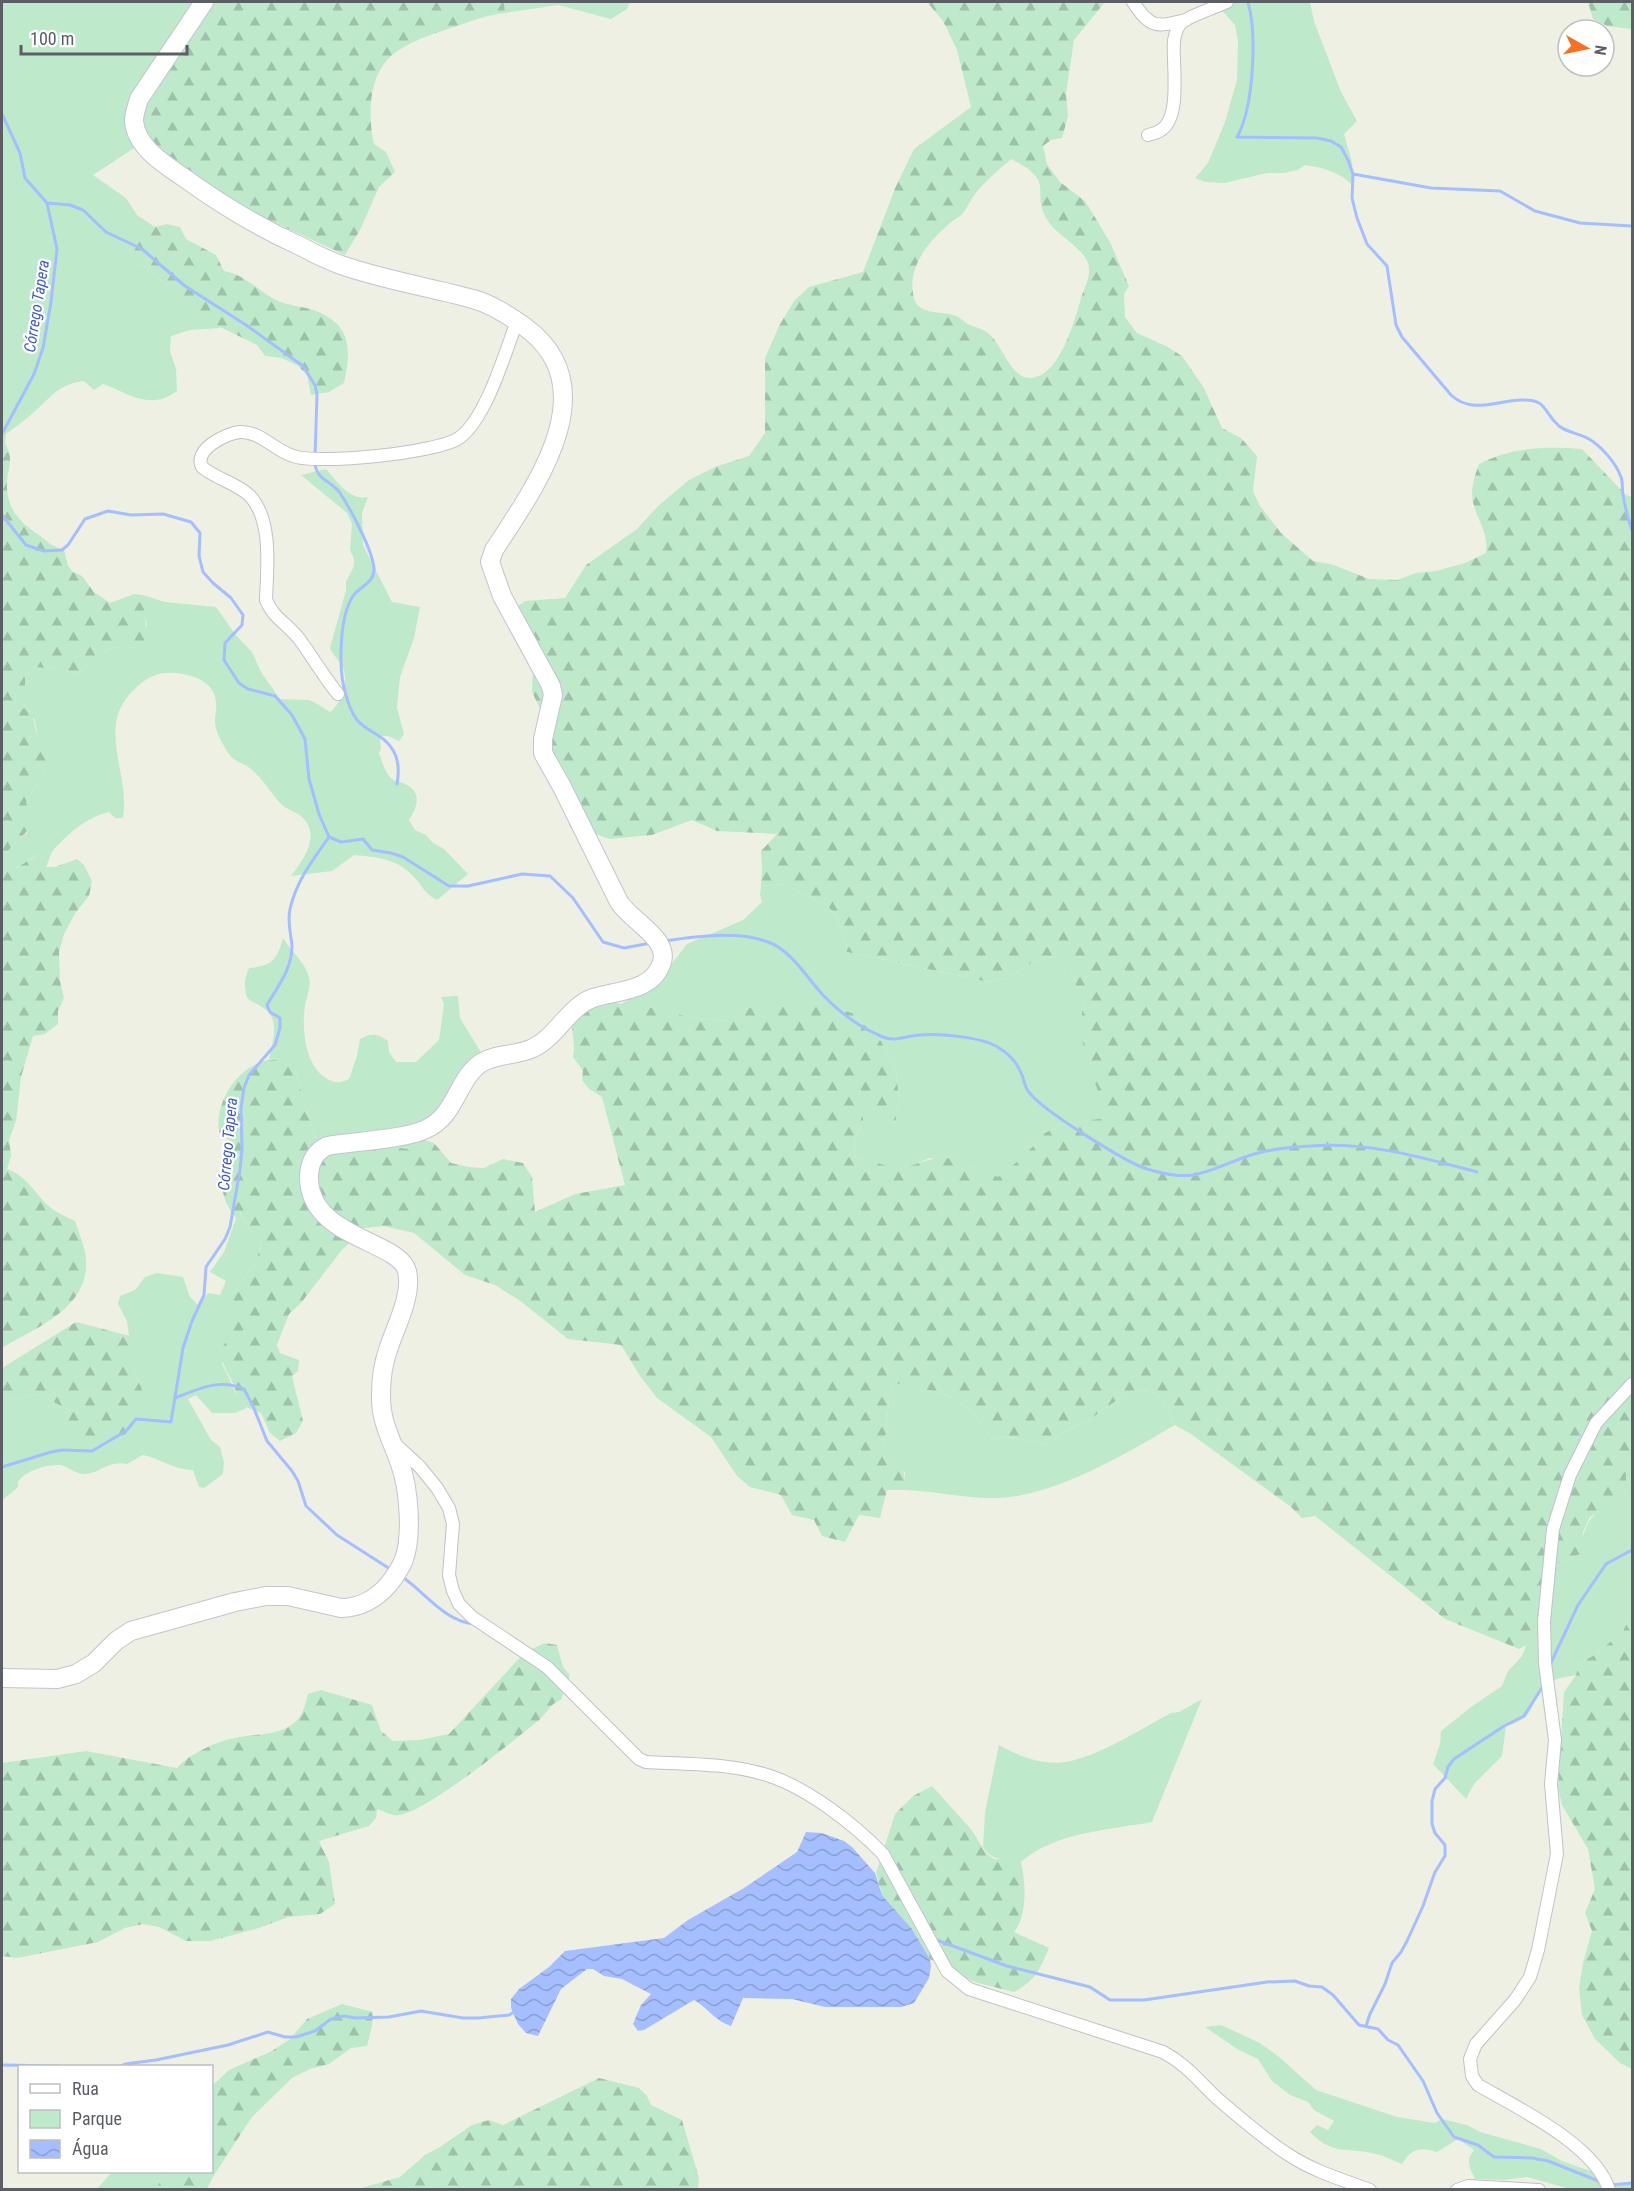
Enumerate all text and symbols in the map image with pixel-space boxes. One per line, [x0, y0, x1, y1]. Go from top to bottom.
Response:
scale bar [21, 18, 188, 56]
north arrow [1556, 18, 1616, 78]
text: 100 m [30, 28, 74, 49]
text: N [1590, 44, 1610, 57]
water label: Córrego Tapera [20, 258, 53, 354]
water label: Córrego Tapera [214, 1097, 241, 1191]
legend [18, 2065, 213, 2173]
text: Rua [72, 2078, 99, 2099]
text: Parque [72, 2108, 122, 2129]
text: Água [72, 2138, 109, 2159]

